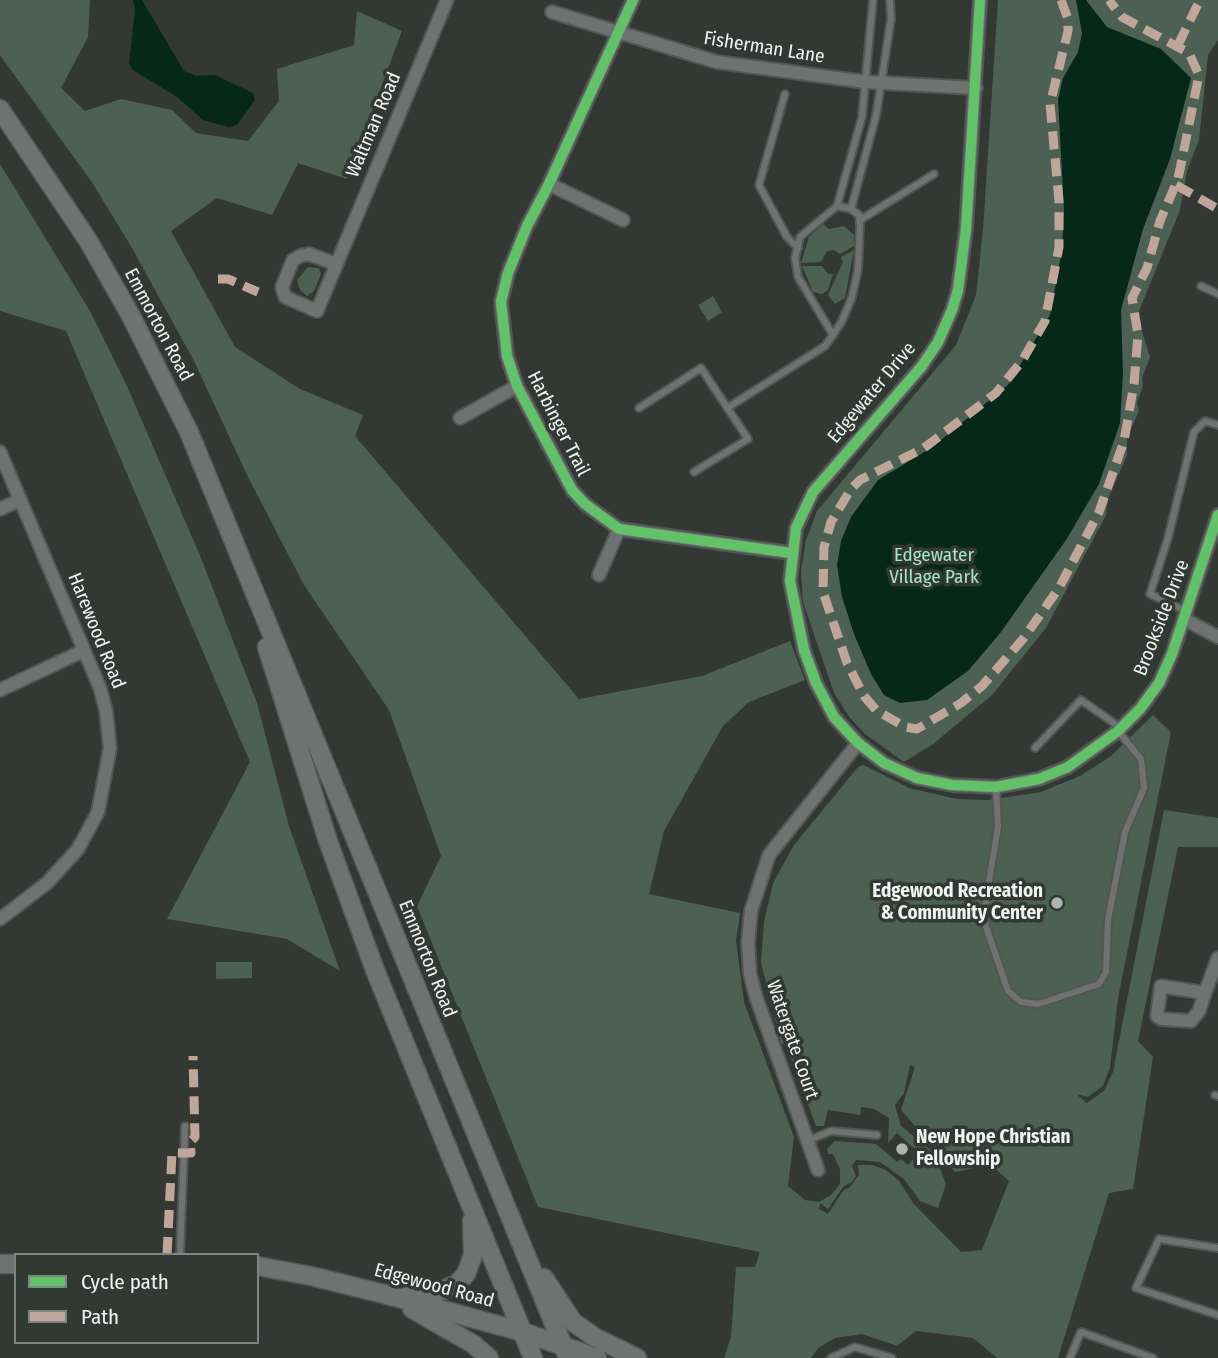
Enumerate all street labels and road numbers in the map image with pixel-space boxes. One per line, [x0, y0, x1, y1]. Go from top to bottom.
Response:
street label: Fisherman Lane [702, 27, 826, 69]
street label: Waltman Road [342, 69, 406, 181]
street label: Emmorton Road [119, 265, 197, 385]
street label: Edgewater Drive [823, 338, 921, 448]
street label: Harbinger Trail [522, 368, 594, 480]
street label: Brookside Drive [1129, 557, 1195, 679]
street label: Harewood Road [62, 570, 130, 692]
street label: Emmorton Road [393, 897, 461, 1021]
street label: Watergate Court [761, 977, 823, 1103]
street label: Edgewood Road [372, 1259, 496, 1313]

